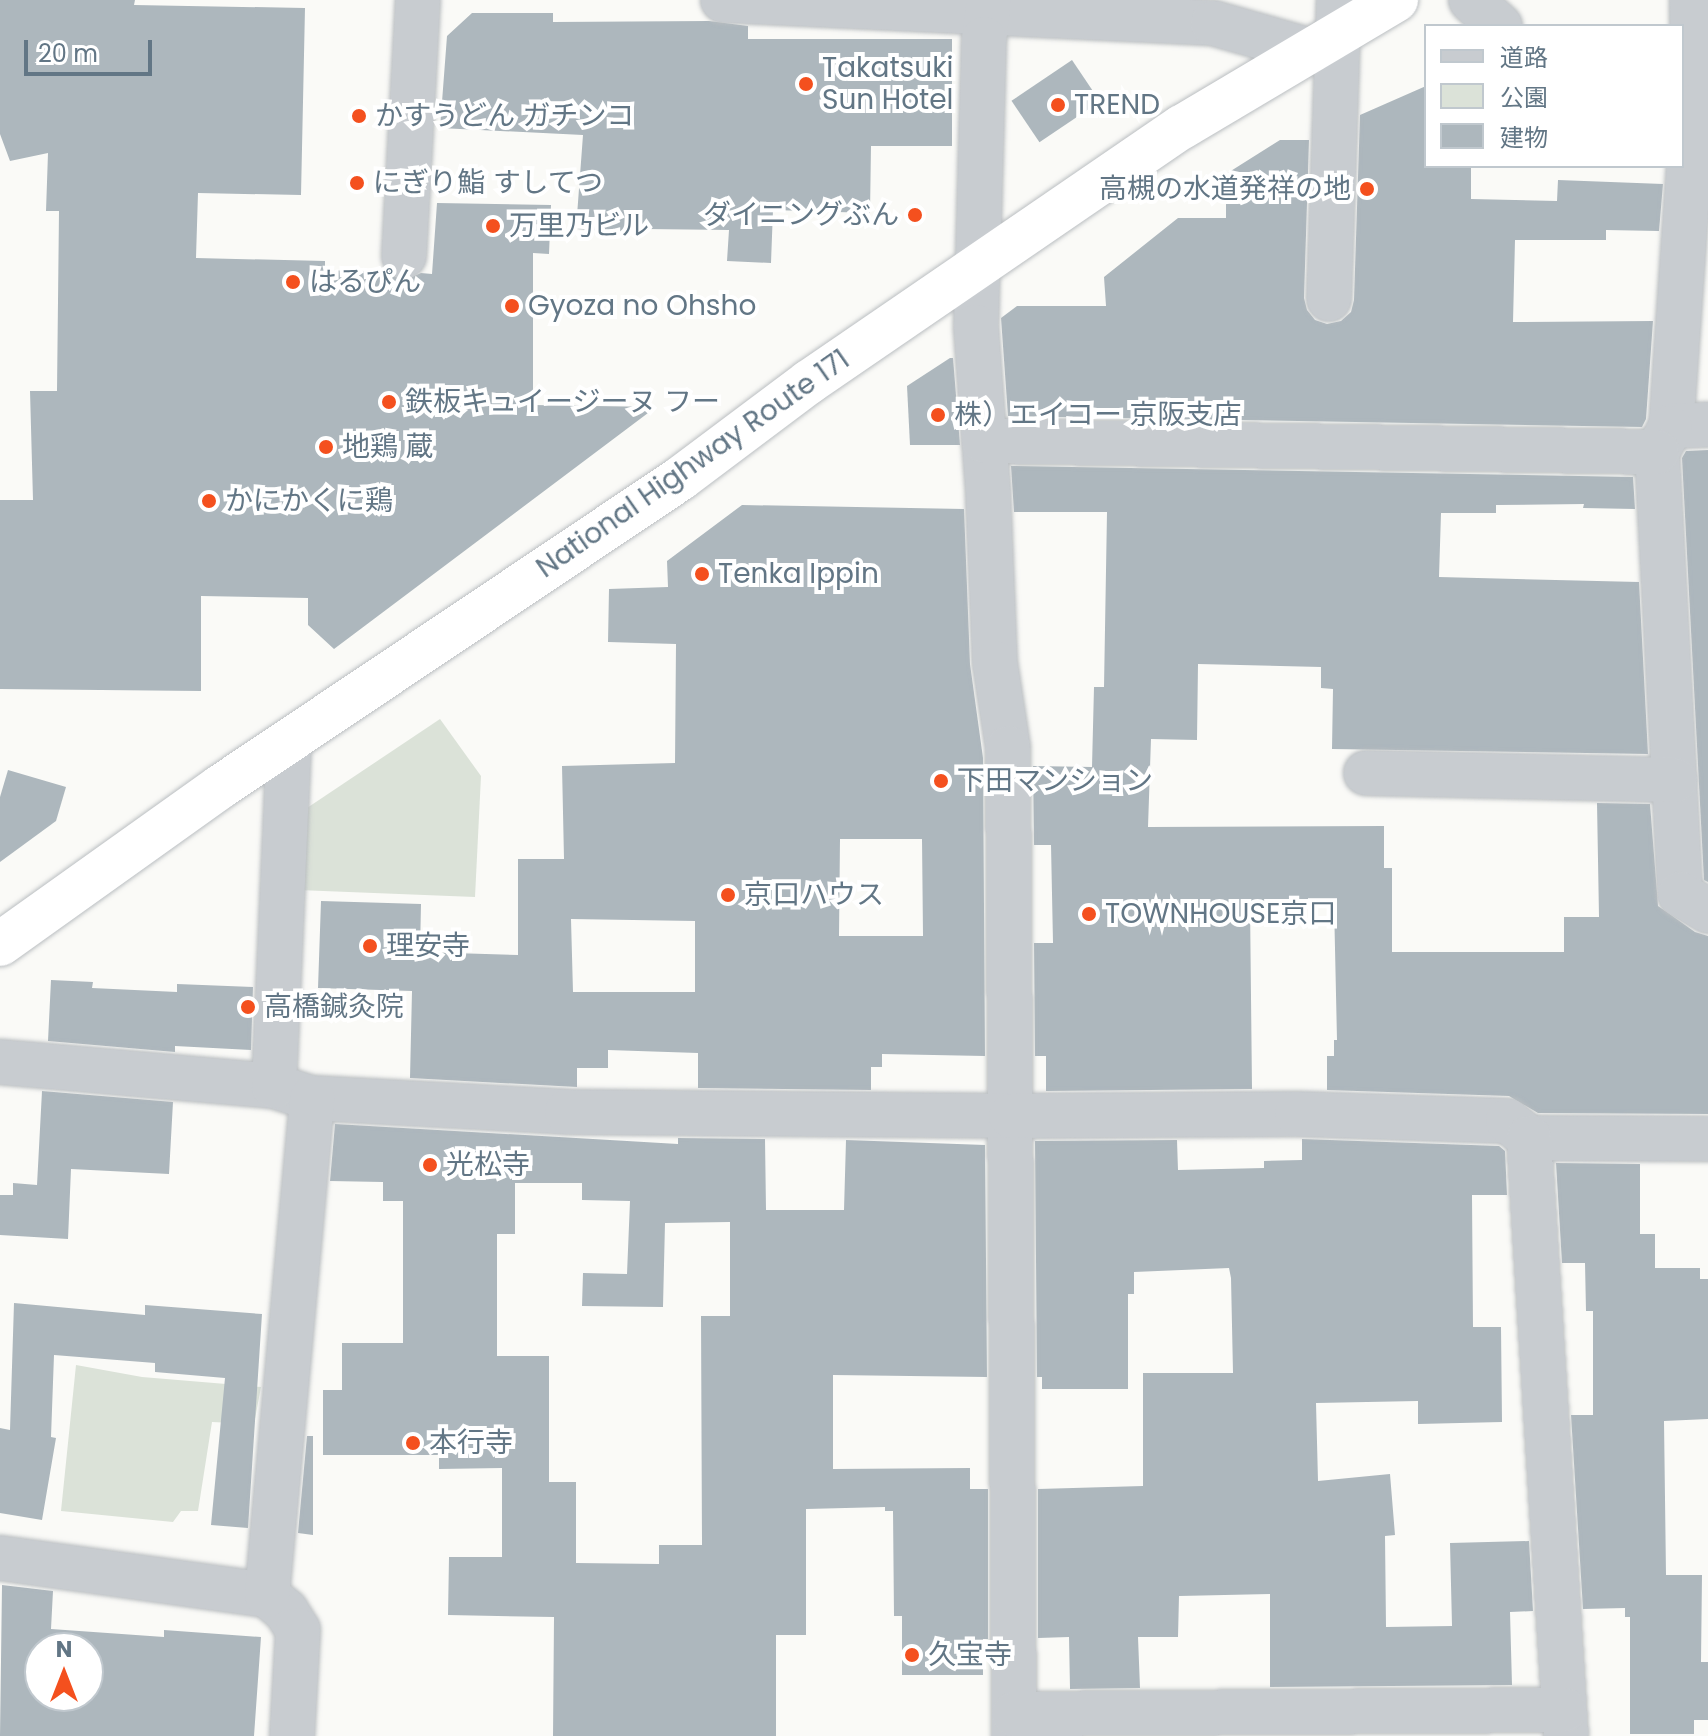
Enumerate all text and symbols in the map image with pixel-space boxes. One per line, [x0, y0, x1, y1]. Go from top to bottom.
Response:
scale bar [28, 24, 156, 74]
legend [1424, 24, 1684, 168]
text: 20 m [38, 37, 98, 70]
text: 道路 [1500, 41, 1548, 74]
place label: Takatsuki Sun Hotel [822, 51, 953, 117]
marker: Takatsuki Sun Hotel [797, 75, 815, 93]
text: 公園 [1500, 81, 1548, 114]
place label: TREND [1074, 88, 1160, 122]
marker: TREND [1049, 96, 1067, 114]
place label: かすうどん ガチンコ [375, 99, 634, 133]
marker: かすうどん ガチンコ [350, 107, 368, 125]
text: 建物 [1500, 121, 1548, 154]
place label: にぎり鮨 すしてつ [373, 166, 604, 200]
place label: 高槻の水道発祥の地 [1099, 172, 1351, 206]
marker: にぎり鮨 すしてつ [348, 174, 366, 192]
marker: 高槻の水道発祥の地 [1358, 180, 1376, 198]
place label: ダイニングぶん [703, 198, 899, 232]
marker: ダイニングぶん [906, 206, 924, 224]
place label: 万里乃ビル [509, 209, 649, 243]
marker: 万里乃ビル [484, 217, 502, 235]
place label: はるぴん [309, 265, 421, 299]
marker: はるぴん [284, 273, 302, 291]
place label: Gyoza no Ohsho [528, 289, 756, 323]
marker: Gyoza no Ohsho [503, 297, 521, 315]
street label: National Highway Route 171 [530, 343, 856, 585]
place label: 鉄板キュイージーヌ フー [405, 385, 720, 419]
marker: 鉄板キュイージーヌ フー [380, 393, 398, 411]
place label: 株）エイコー 京阪支店 [954, 398, 1241, 432]
marker: 株）エイコー 京阪支店 [929, 406, 947, 424]
place label: 地鶏 蔵 [342, 430, 433, 464]
marker: 地鶏 蔵 [317, 438, 335, 456]
place label: かにかくに鶏 [225, 484, 393, 518]
marker: かにかくに鶏 [200, 492, 218, 510]
place label: Tenka Ippin [718, 557, 879, 591]
marker: Tenka Ippin [693, 565, 711, 583]
place label: 下田マンション [957, 764, 1153, 798]
marker: 下田マンション [932, 772, 950, 790]
place label: 京口ハウス [744, 878, 884, 912]
marker: 京口ハウス [719, 886, 737, 904]
place label: TOWNHOUSE京口 [1105, 897, 1336, 931]
marker: TOWNHOUSE京口 [1080, 905, 1098, 923]
place label: 理安寺 [386, 929, 470, 963]
marker: 理安寺 [361, 937, 379, 955]
place label: 高橋鍼灸院 [264, 990, 404, 1024]
marker: 高橋鍼灸院 [239, 998, 257, 1016]
place label: 光松寺 [446, 1148, 530, 1182]
marker: 光松寺 [421, 1156, 439, 1174]
place label: 本行寺 [429, 1426, 513, 1460]
marker: 本行寺 [404, 1434, 422, 1452]
north arrow [24, 1632, 104, 1712]
text: N [56, 1634, 72, 1665]
place label: 久宝寺 [928, 1638, 1012, 1672]
marker: 久宝寺 [903, 1646, 921, 1664]

